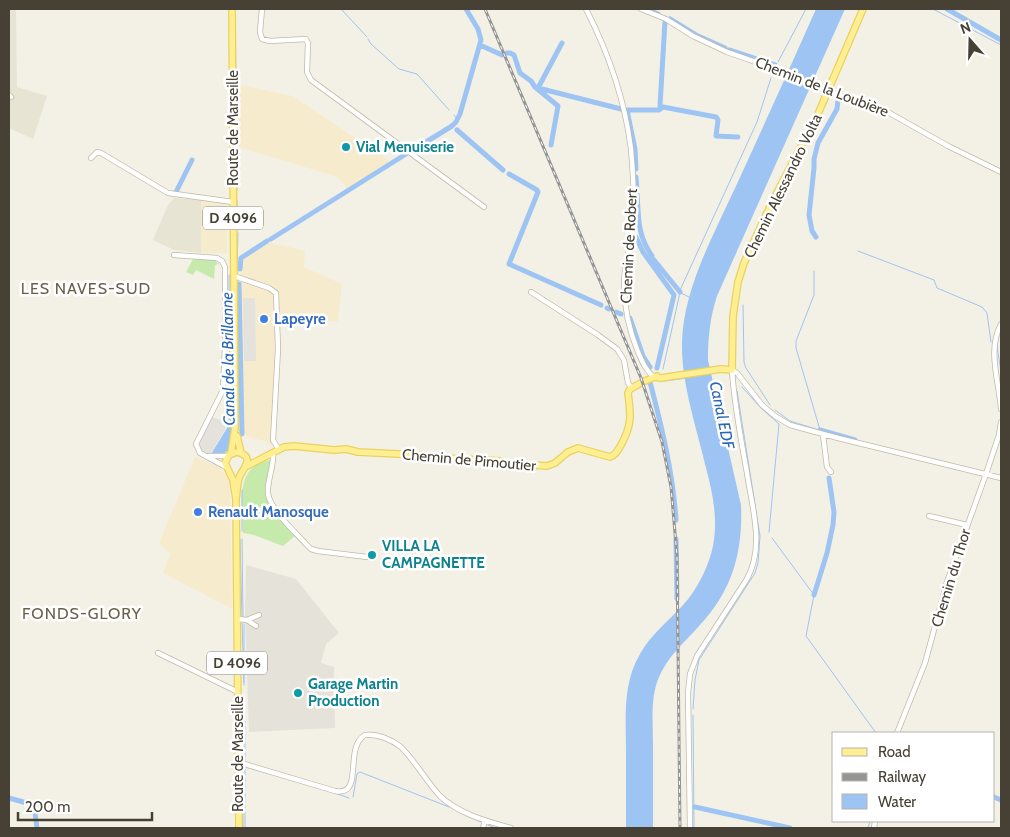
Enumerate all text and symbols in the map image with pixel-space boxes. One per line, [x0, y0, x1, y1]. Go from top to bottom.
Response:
north arrow [945, 15, 995, 65]
text: N [958, 18, 973, 38]
street label: Chemin de la Loubière [753, 53, 892, 121]
street label: Route de Marseille [224, 70, 242, 186]
street label: Chemin Alessandro Volta [740, 110, 826, 261]
place label: Vial Menuiserie [356, 138, 454, 156]
marker: Vial Menuiserie [340, 141, 352, 153]
street label: Chemin de Robert [617, 188, 641, 304]
road number: D 4096 [203, 207, 263, 230]
district label: LES NAVES-SUD [21, 279, 151, 298]
water label: Canal de la Brillanne [217, 292, 239, 426]
place label: Lapeyre [274, 310, 326, 328]
marker: Lapeyre [258, 313, 270, 325]
water label: Canal EDF [706, 380, 739, 452]
street label: Chemin de Pimoutier [401, 445, 537, 475]
place label: Renault Manosque [208, 503, 329, 521]
marker: Renault Manosque [192, 506, 204, 518]
street label: Chemin du Thor [928, 526, 975, 629]
place label: VILLA LA CAMPAGNETTE [382, 537, 485, 572]
marker: VILLA LA CAMPAGNETTE [366, 549, 378, 561]
district label: FONDS-GLORY [22, 604, 142, 623]
road number: D 4096 [207, 651, 267, 674]
place label: Garage Martin Production [308, 675, 398, 710]
marker: Garage Martin Production [292, 687, 304, 699]
street label: Route de Marseille [229, 696, 247, 812]
legend [832, 732, 995, 822]
text: Road [878, 743, 911, 761]
text: Railway [878, 768, 927, 786]
scale bar [18, 790, 151, 822]
text: Water [878, 793, 916, 811]
text: 200 m [25, 798, 70, 816]

